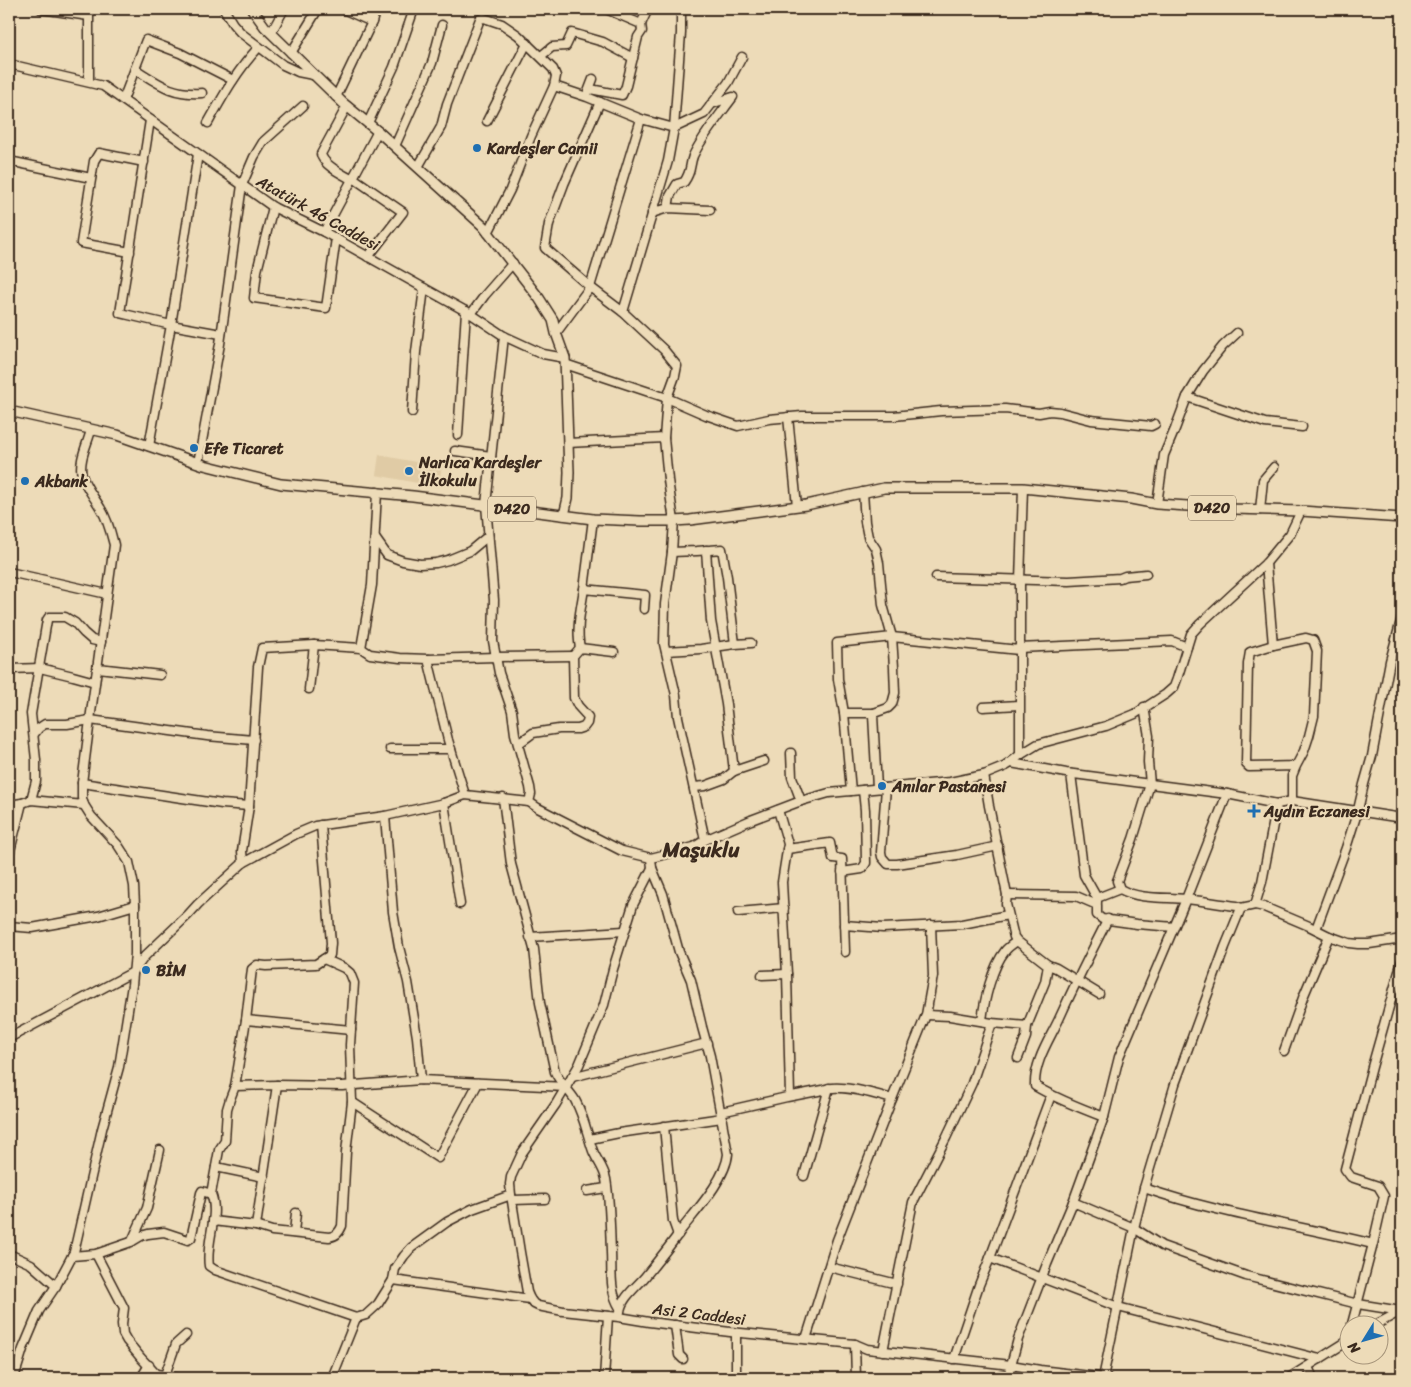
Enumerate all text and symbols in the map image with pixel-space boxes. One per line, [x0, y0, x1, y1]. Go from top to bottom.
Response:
place label: Kardeşler Camii [486, 134, 598, 163]
marker: Kardeşler Camii [471, 142, 483, 154]
street label: Atatürk 46 Caddesi [250, 166, 386, 259]
place label: Efe Ticaret [204, 434, 283, 463]
marker: Efe Ticaret [188, 442, 200, 454]
place label: Narlıca Kardeşler İlkokulu [418, 448, 542, 495]
marker: Narlıca Kardeşler İlkokulu [403, 465, 415, 477]
place label: Akbank [34, 467, 88, 496]
marker: Akbank [19, 475, 31, 487]
road number: D420 [488, 496, 536, 522]
road number: D420 [1188, 496, 1236, 520]
place label: Anılar Pastanesi [891, 772, 1008, 801]
marker: Anılar Pastanesi [876, 780, 888, 792]
place label: Aydın Eczanesi [1263, 797, 1370, 826]
marker: Aydın Eczanesi [1248, 805, 1260, 817]
district label: Maşuklu [662, 831, 740, 869]
place label: BİM [156, 956, 186, 985]
marker: BİM [140, 964, 152, 976]
street label: Asi 2 Caddesi [650, 1294, 748, 1334]
north arrow [1338, 1314, 1388, 1364]
text: N [1341, 1336, 1368, 1360]

